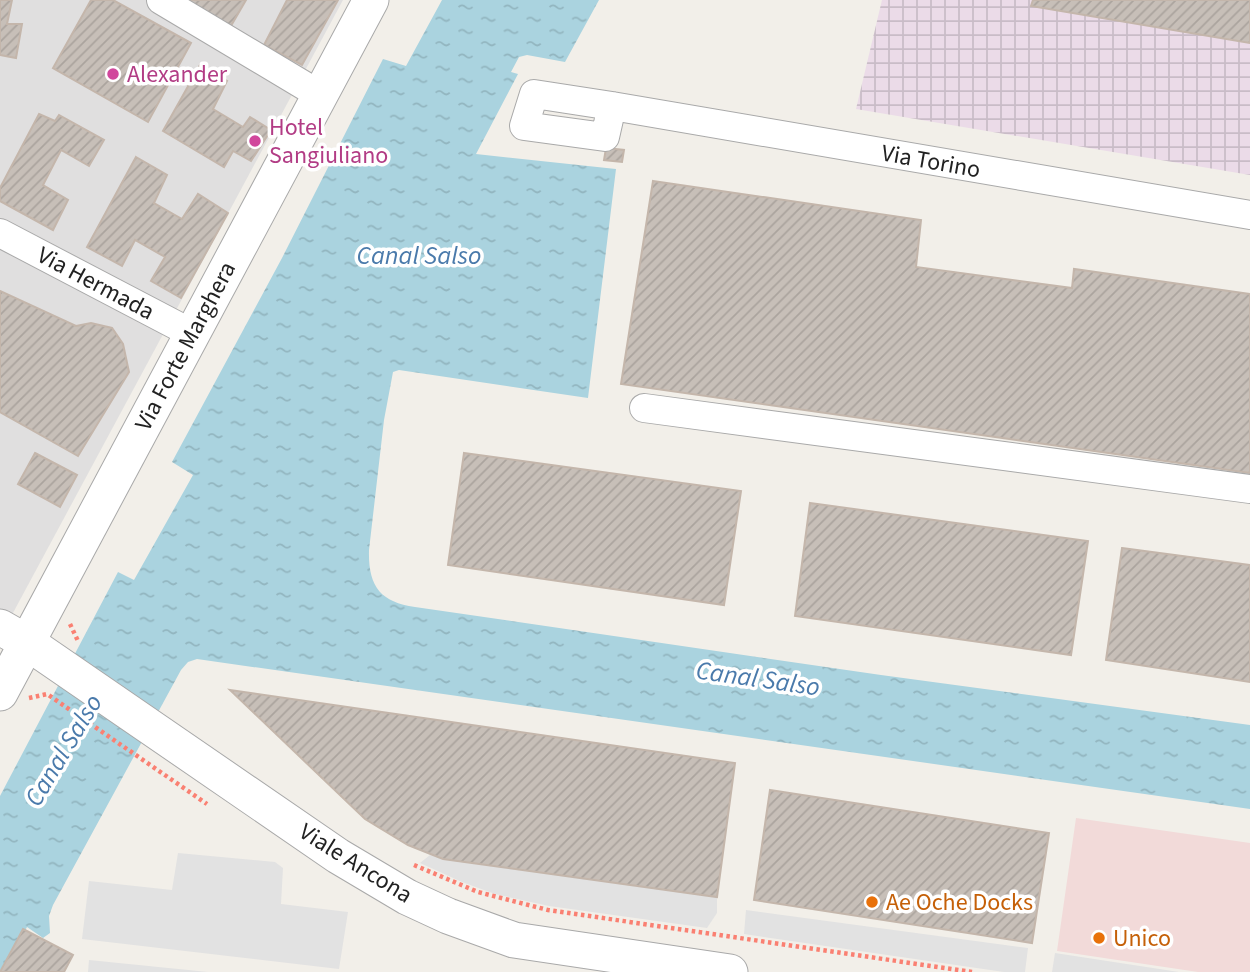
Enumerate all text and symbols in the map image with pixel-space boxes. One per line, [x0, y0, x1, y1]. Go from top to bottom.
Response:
place label: Alexander [127, 57, 228, 92]
marker: Alexander [105, 66, 121, 82]
place label: Hotel Sangiuliano [269, 110, 388, 173]
marker: Hotel Sangiuliano [247, 133, 263, 149]
street label: Via Torino [879, 136, 983, 187]
water label: Canal Salso [357, 237, 481, 274]
street label: Via Hermada [31, 238, 161, 329]
street label: Via Forte Marghera [126, 255, 245, 437]
water label: Canal Salso [694, 651, 822, 706]
water label: Canal Salso [15, 687, 111, 813]
street label: Viale Ancona [292, 815, 419, 912]
place label: Ae Oche Docks [886, 885, 1033, 920]
marker: Ae Oche Docks [864, 894, 880, 910]
place label: Unico [1113, 921, 1171, 956]
marker: Unico [1091, 930, 1107, 946]

